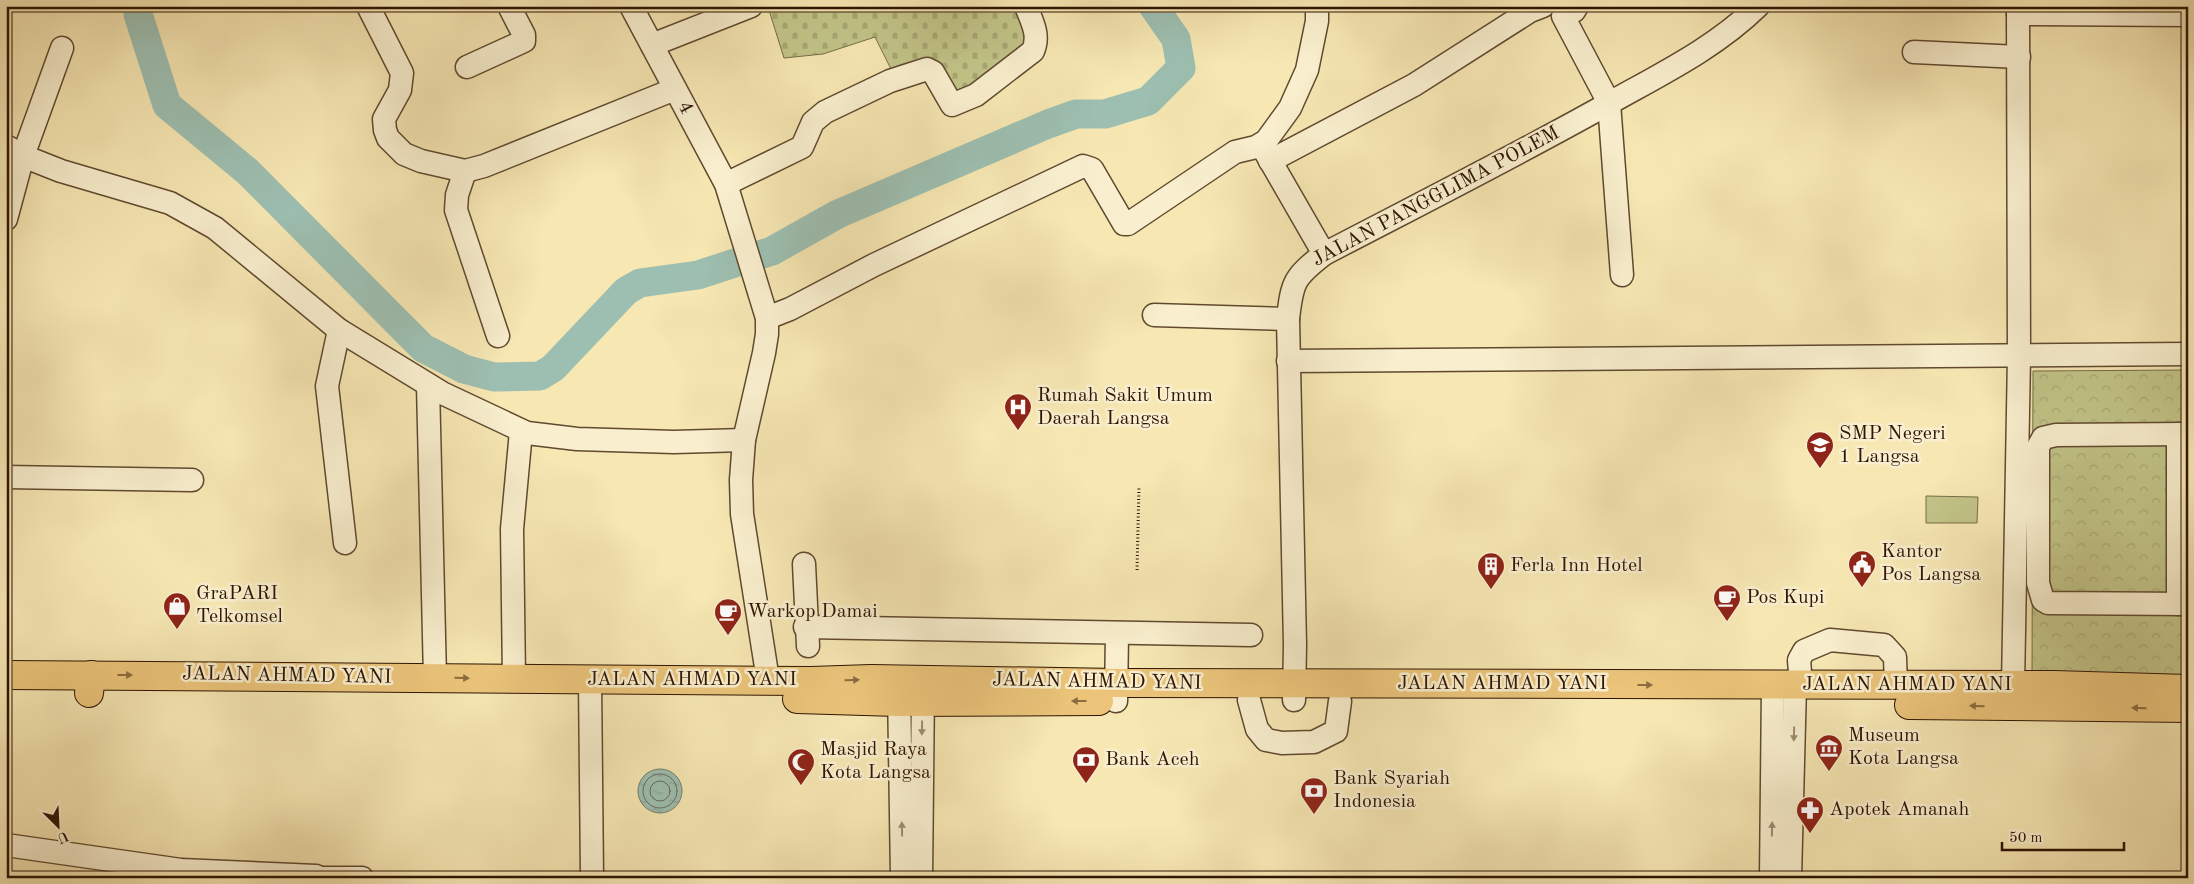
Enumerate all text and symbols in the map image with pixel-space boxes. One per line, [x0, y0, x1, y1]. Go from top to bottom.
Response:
street label: 4 [673, 98, 697, 118]
street label: JALAN PANGGLIMA POLEM [1309, 123, 1563, 271]
place label: Rumah Sakit Umum Daerah Langsa [1037, 386, 1213, 429]
hospital icon: Rumah Sakit Umum Daerah Langsa [1003, 392, 1033, 431]
place label: SMP Negeri 1 Langsa [1839, 424, 1946, 467]
school or university icon: SMP Negeri 1 Langsa [1805, 430, 1835, 469]
place label: Kantor Pos Langsa [1881, 542, 1981, 585]
public building icon: Kantor Pos Langsa [1847, 549, 1877, 588]
building icon: Ferla Inn Hotel [1476, 551, 1506, 590]
place label: Ferla Inn Hotel [1510, 556, 1643, 576]
cafe icon: Pos Kupi [1712, 583, 1742, 622]
place label: GraPARI Telkomsel [196, 584, 283, 627]
place label: Pos Kupi [1746, 588, 1824, 608]
shop icon: GraPARI Telkomsel [162, 591, 192, 630]
cafe icon: Warkop Damai [713, 597, 743, 636]
place label: Warkop Damai [747, 602, 878, 622]
street label: JALAN AHMAD YANI [182, 664, 392, 688]
street label: JALAN AHMAD YANI [587, 670, 797, 690]
street label: JALAN AHMAD YANI [992, 670, 1202, 694]
one-way arrow [117, 671, 133, 679]
street label: JALAN AHMAD YANI [1397, 674, 1607, 694]
one-way arrow [455, 675, 471, 683]
street label: JALAN AHMAD YANI [1802, 675, 2012, 695]
one-way arrow [845, 676, 861, 684]
one-way arrow [1637, 681, 1653, 689]
one-way arrow [1071, 697, 1087, 705]
one-way arrow [1968, 702, 1984, 710]
one-way arrow [2131, 704, 2147, 712]
one-way arrow [918, 721, 926, 737]
one-way arrow [1790, 726, 1798, 742]
place label: Museum Kota Langsa [1848, 726, 1959, 769]
museum icon: Museum Kota Langsa [1814, 733, 1844, 772]
place label: Masjid Raya Kota Langsa [820, 740, 931, 783]
bank icon: Bank Aceh [1071, 745, 1101, 784]
mosque icon: Masjid Raya Kota Langsa [786, 747, 816, 786]
place label: Bank Aceh [1105, 750, 1200, 770]
place label: Bank Syariah Indonesia [1333, 769, 1450, 812]
bank icon: Bank Syariah Indonesia [1299, 776, 1329, 815]
pharmacy icon: Apotek Amanah [1795, 795, 1825, 834]
place label: Apotek Amanah [1829, 800, 1969, 820]
north arrow [32, 802, 82, 852]
scale bar [2002, 819, 2124, 851]
one-way arrow [897, 821, 905, 837]
one-way arrow [1768, 821, 1776, 837]
text: U [55, 828, 71, 846]
text: 50 m [2009, 831, 2043, 846]

